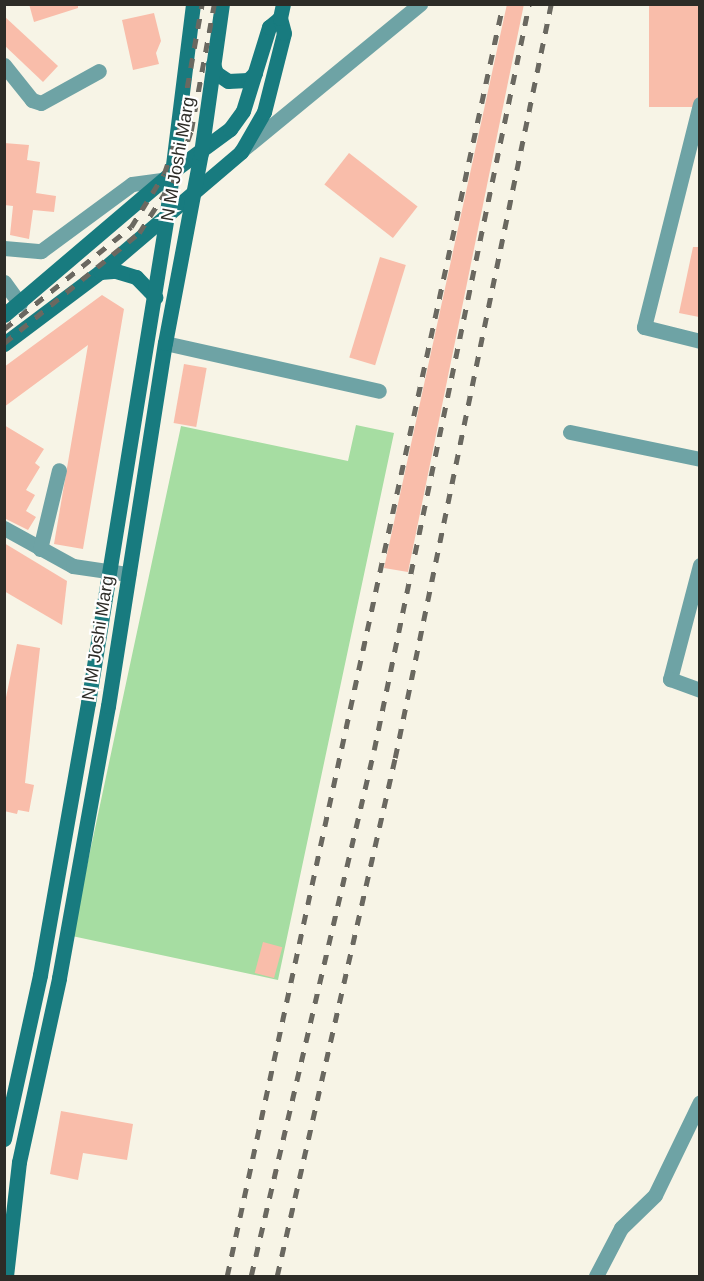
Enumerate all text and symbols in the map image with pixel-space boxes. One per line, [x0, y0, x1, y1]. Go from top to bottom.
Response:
street label: N M Joshi Marg [156, 95, 200, 223]
street label: N M Joshi Marg [77, 574, 119, 702]

